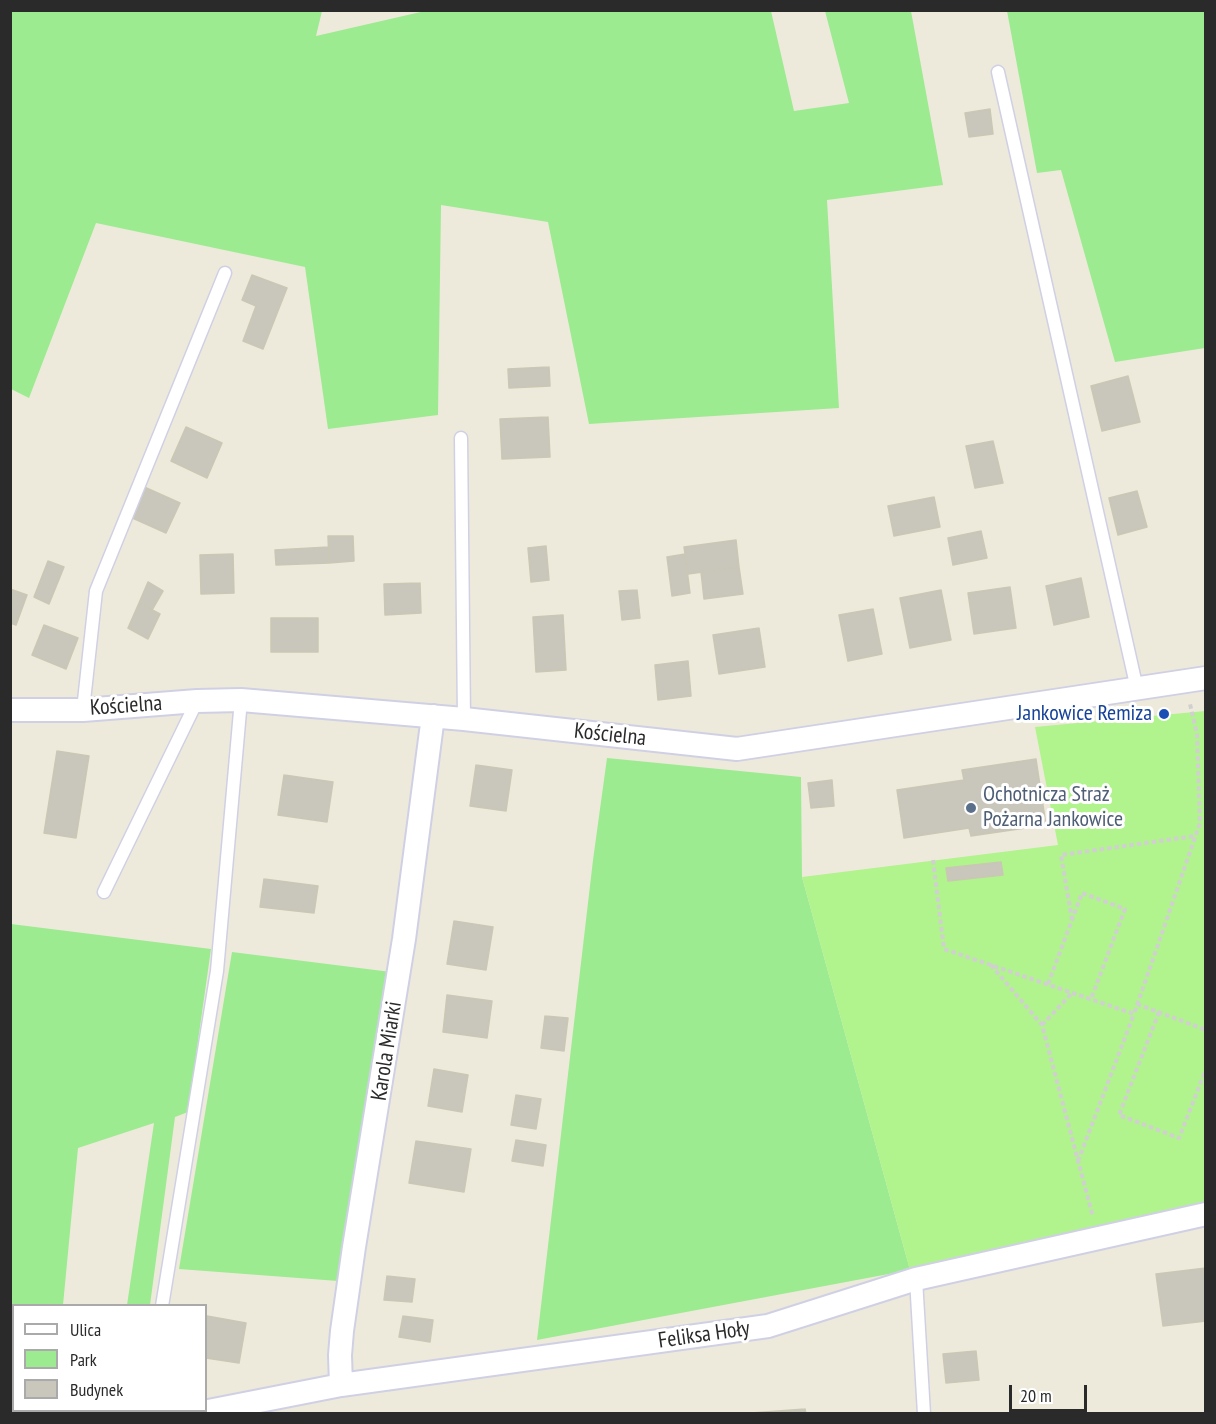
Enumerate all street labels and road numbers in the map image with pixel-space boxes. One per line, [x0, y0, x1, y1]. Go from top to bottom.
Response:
street label: Kościelna [89, 690, 163, 722]
street label: Kościelna [573, 718, 647, 752]
street label: Karola Miarki [366, 999, 408, 1103]
street label: Feliksa Hoły [656, 1316, 752, 1354]

